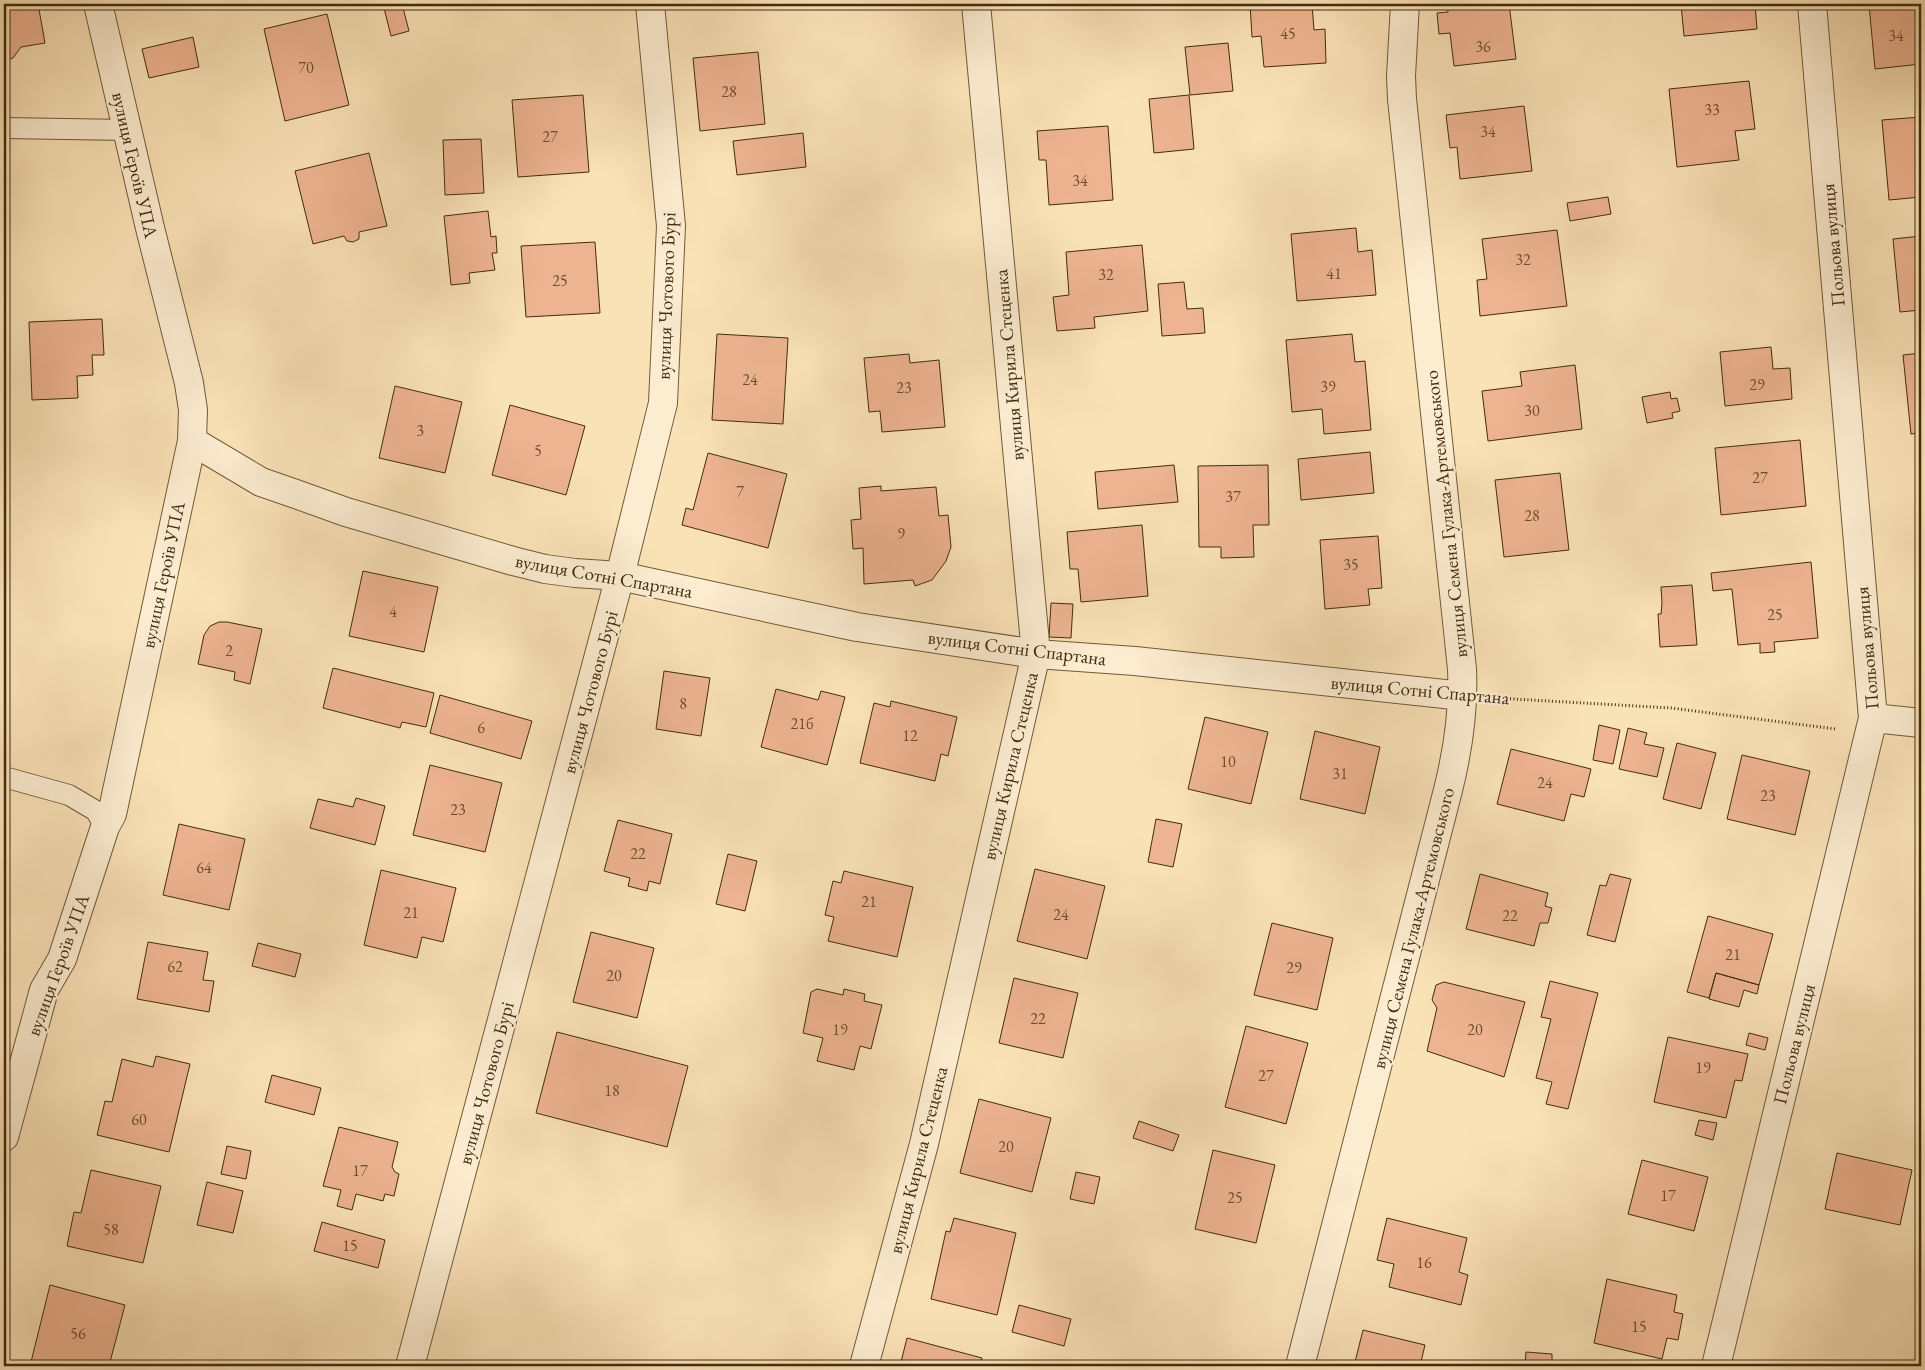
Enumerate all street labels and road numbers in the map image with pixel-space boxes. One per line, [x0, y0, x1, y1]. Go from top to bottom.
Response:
street label: вулиця Героїв УПА [106, 90, 164, 241]
street label: Польова вулиця [1815, 182, 1851, 308]
street label: вулиця Чотового Бурі [651, 211, 681, 380]
street label: вулиця Кирила Стеценка [988, 268, 1030, 462]
street label: вулиця Семена Гулака-Артемовського [1418, 369, 1474, 659]
street label: вулиця Героїв УПА [135, 499, 191, 651]
street label: вулиця Сотні Спартана [514, 548, 695, 604]
street label: Польова вулиця [1849, 585, 1885, 711]
street label: вулиця Чотового Бурі [556, 607, 624, 776]
street label: вулиця Сотні Спартана [927, 625, 1108, 671]
street label: вулиця Кирила Стеценка [976, 669, 1044, 862]
street label: вулиця Сотні Спартана [1330, 670, 1511, 710]
street label: вулиця Семена Гулака-Артемовського [1366, 785, 1460, 1071]
street label: вулиця Героїв УПА [21, 890, 96, 1039]
street label: Польова вулиця [1767, 981, 1821, 1107]
street label: вулиця Чотового Бурі [452, 998, 520, 1167]
street label: вулиця Кирила Стеценка [883, 1063, 953, 1256]

